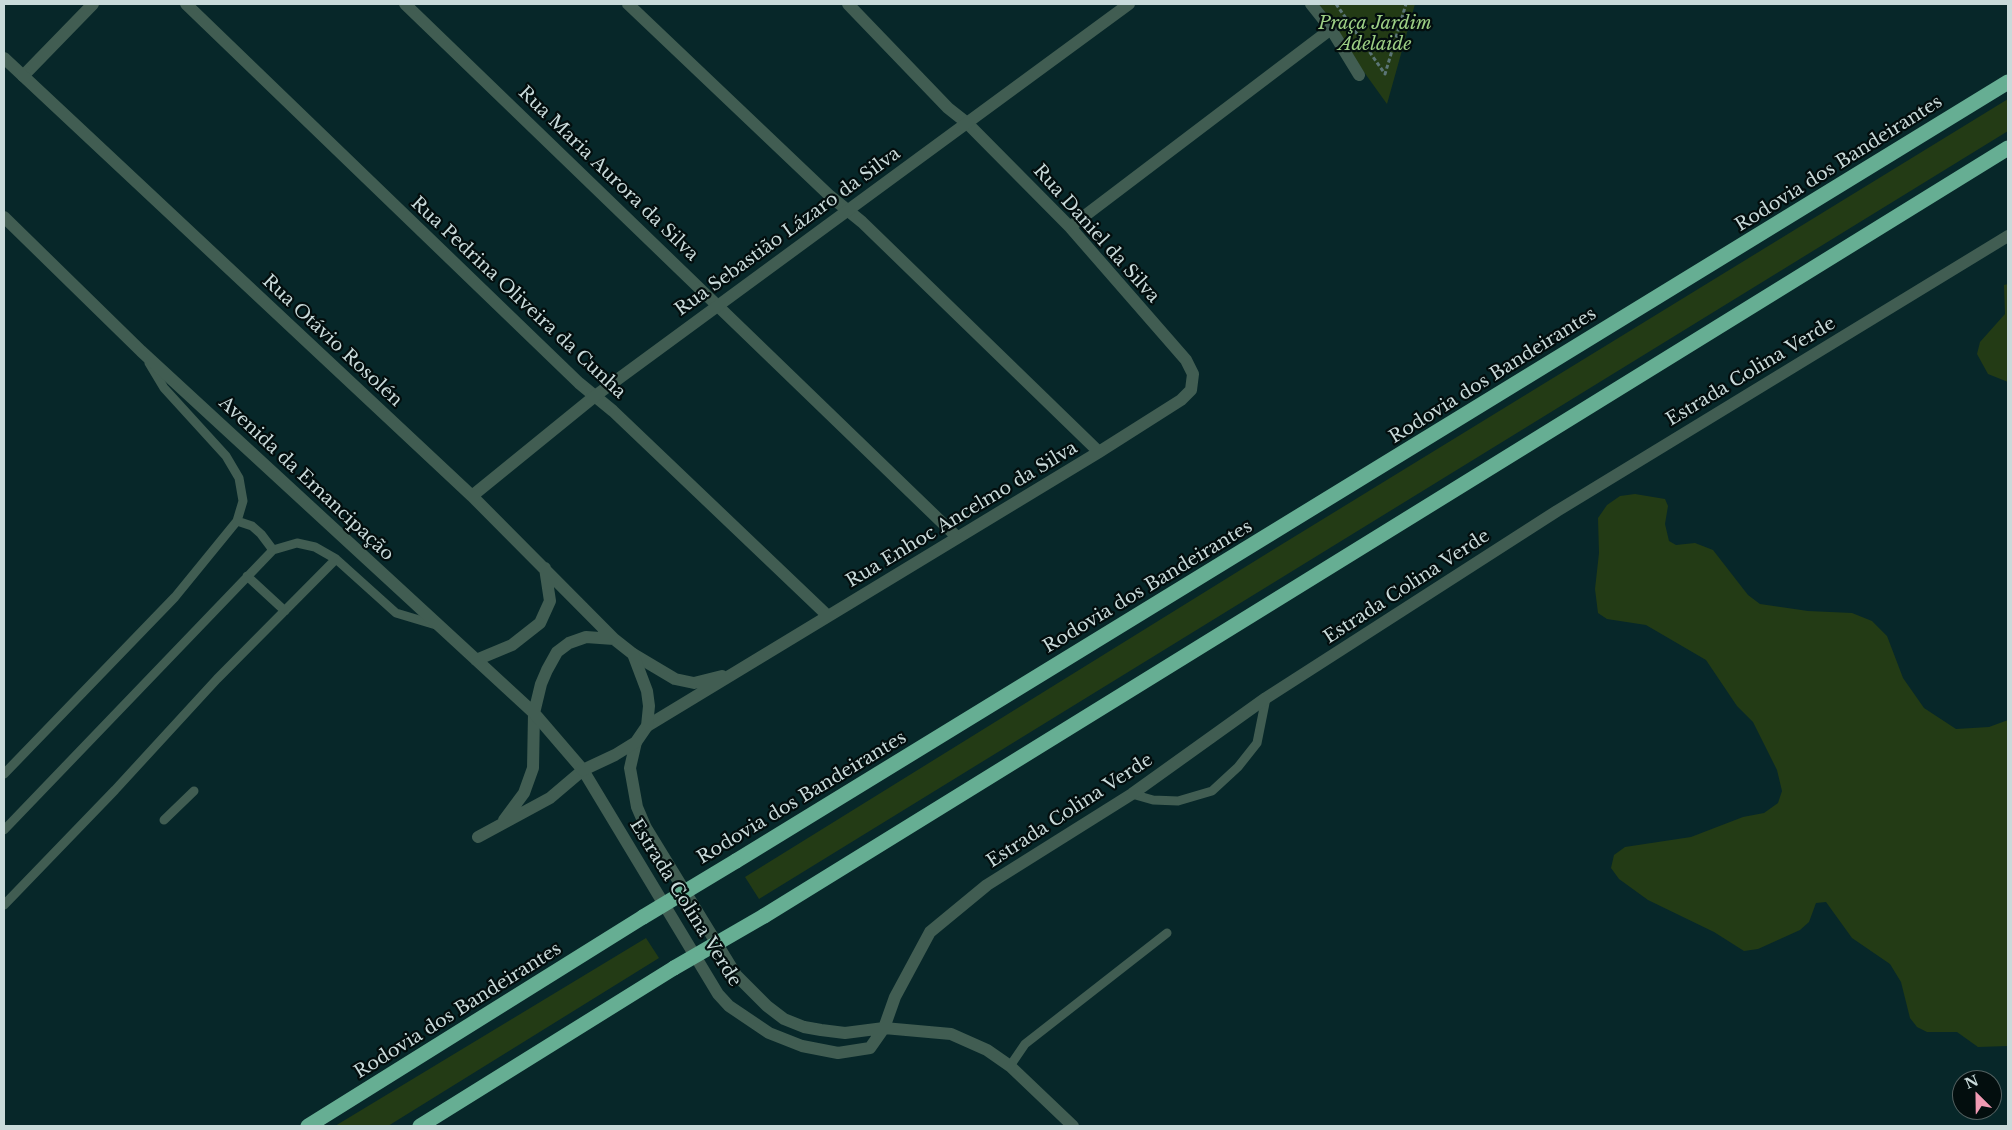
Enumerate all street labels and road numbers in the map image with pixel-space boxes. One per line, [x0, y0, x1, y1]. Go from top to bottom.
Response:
street label: Rua Maria Aurora da Silva [513, 82, 703, 266]
street label: Rodovia dos Bandeirantes [1732, 91, 1946, 237]
street label: Rua Sebastião Lázaro da Silva [671, 143, 905, 321]
street label: Rua Daniel da Silva [1028, 160, 1164, 308]
street label: Rua Pedrina Oliveira da Cunha [406, 193, 630, 403]
street label: Rua Otávio Rosolén [258, 271, 406, 411]
street label: Rodovia dos Bandeirantes [1386, 303, 1600, 449]
street label: Estrada Colina Verde [1663, 313, 1839, 431]
street label: Avenida da Emancipação [214, 392, 398, 566]
street label: Rua Enhoc Ancelmo da Silva [843, 437, 1081, 593]
street label: Rodovia dos Bandeirantes [1040, 516, 1256, 658]
street label: Estrada Colina Verde [1320, 525, 1494, 649]
street label: Rodovia dos Bandeirantes [694, 727, 910, 869]
street label: Estrada Colina Verde [983, 749, 1157, 873]
street label: Estrada Colina Verde [625, 815, 745, 991]
street label: Rodovia dos Bandeirantes [351, 938, 565, 1084]

